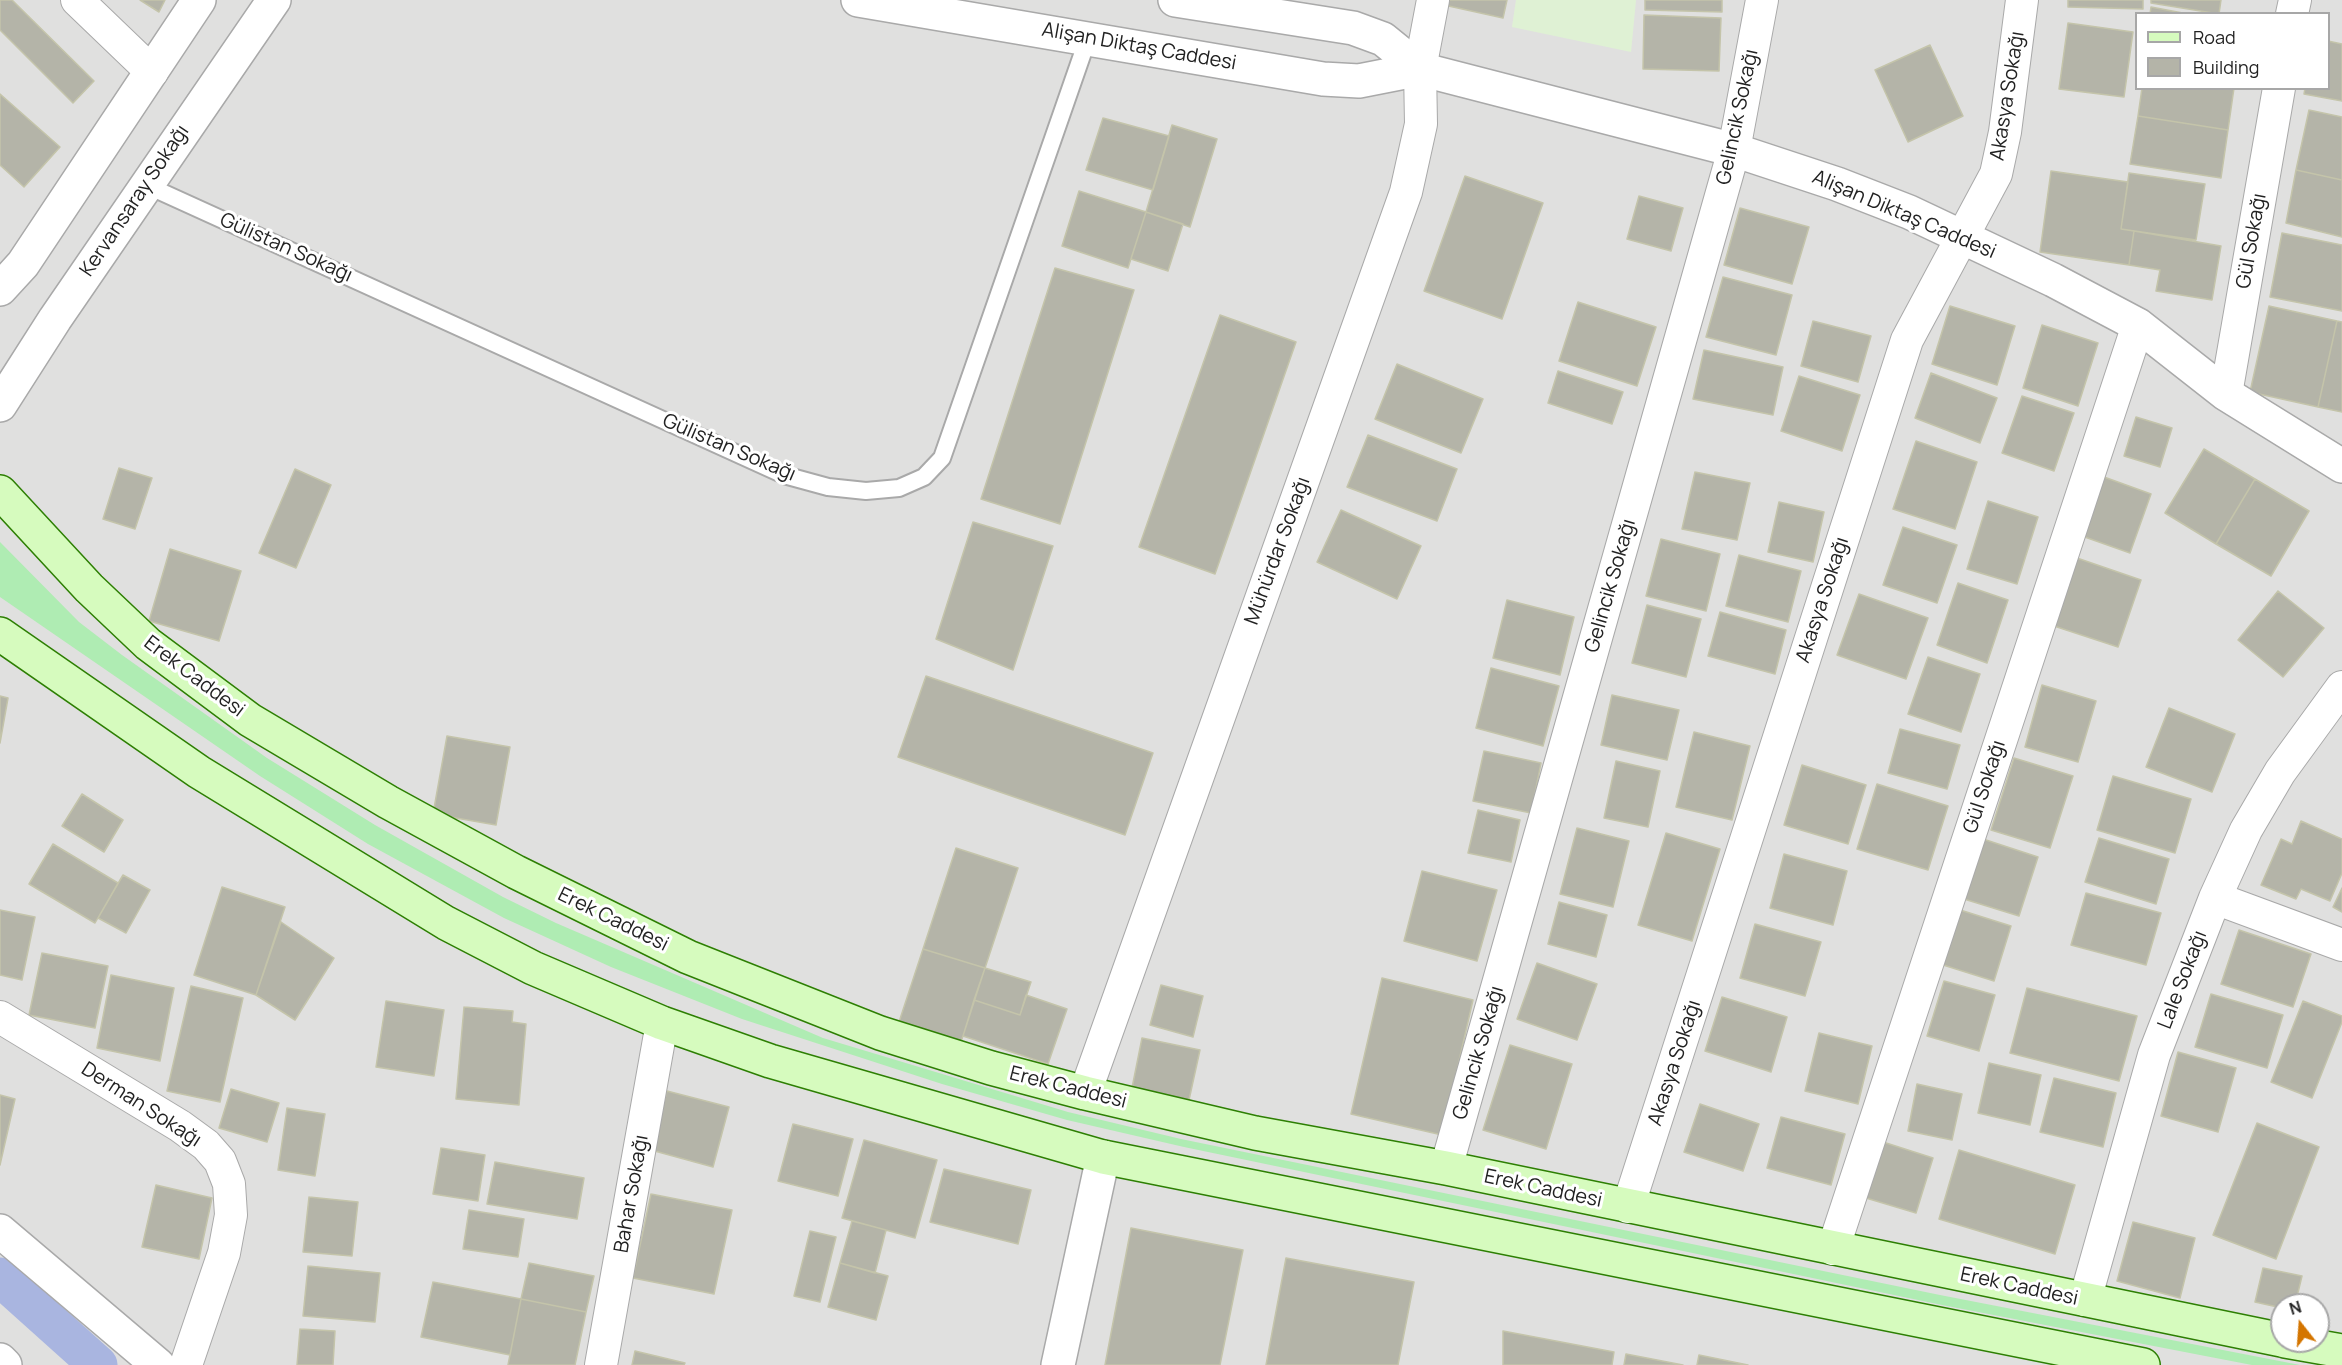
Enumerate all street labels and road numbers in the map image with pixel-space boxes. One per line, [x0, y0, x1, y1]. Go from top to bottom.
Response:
street label: Alişan Diktaş Caddesi [1040, 18, 1238, 76]
street label: Akasya Sokağı [1986, 30, 2030, 162]
street label: Gelincik Sokağı [1712, 47, 1764, 187]
street label: Kervansaray Sokağı [75, 121, 195, 281]
street label: Alişan Diktaş Caddesi [1809, 165, 1999, 265]
street label: Gül Sokağı [2232, 191, 2272, 291]
street label: Gülistan Sokağı [216, 208, 356, 288]
street label: Gülistan Sokağı [659, 409, 799, 487]
street label: Mühürdar Sokağı [1240, 474, 1316, 628]
street label: Gelincik Sokağı [1580, 516, 1642, 656]
street label: Akasya Sokağı [1791, 534, 1855, 666]
street label: Erek Caddesi [139, 631, 249, 723]
street label: Gül Sokağı [1959, 737, 2011, 837]
street label: Erek Caddesi [554, 883, 672, 957]
street label: Lale Sokağı [2153, 927, 2213, 1033]
street label: Gelincik Sokağı [1448, 983, 1510, 1123]
street label: Akasya Sokağı [1643, 997, 1707, 1129]
street label: Derman Sokağı [77, 1057, 205, 1153]
street label: Erek Caddesi [1007, 1062, 1129, 1114]
street label: Bahar Sokağı [610, 1133, 654, 1255]
street label: Erek Caddesi [1482, 1165, 1604, 1213]
street label: Erek Caddesi [1958, 1263, 2080, 1311]

